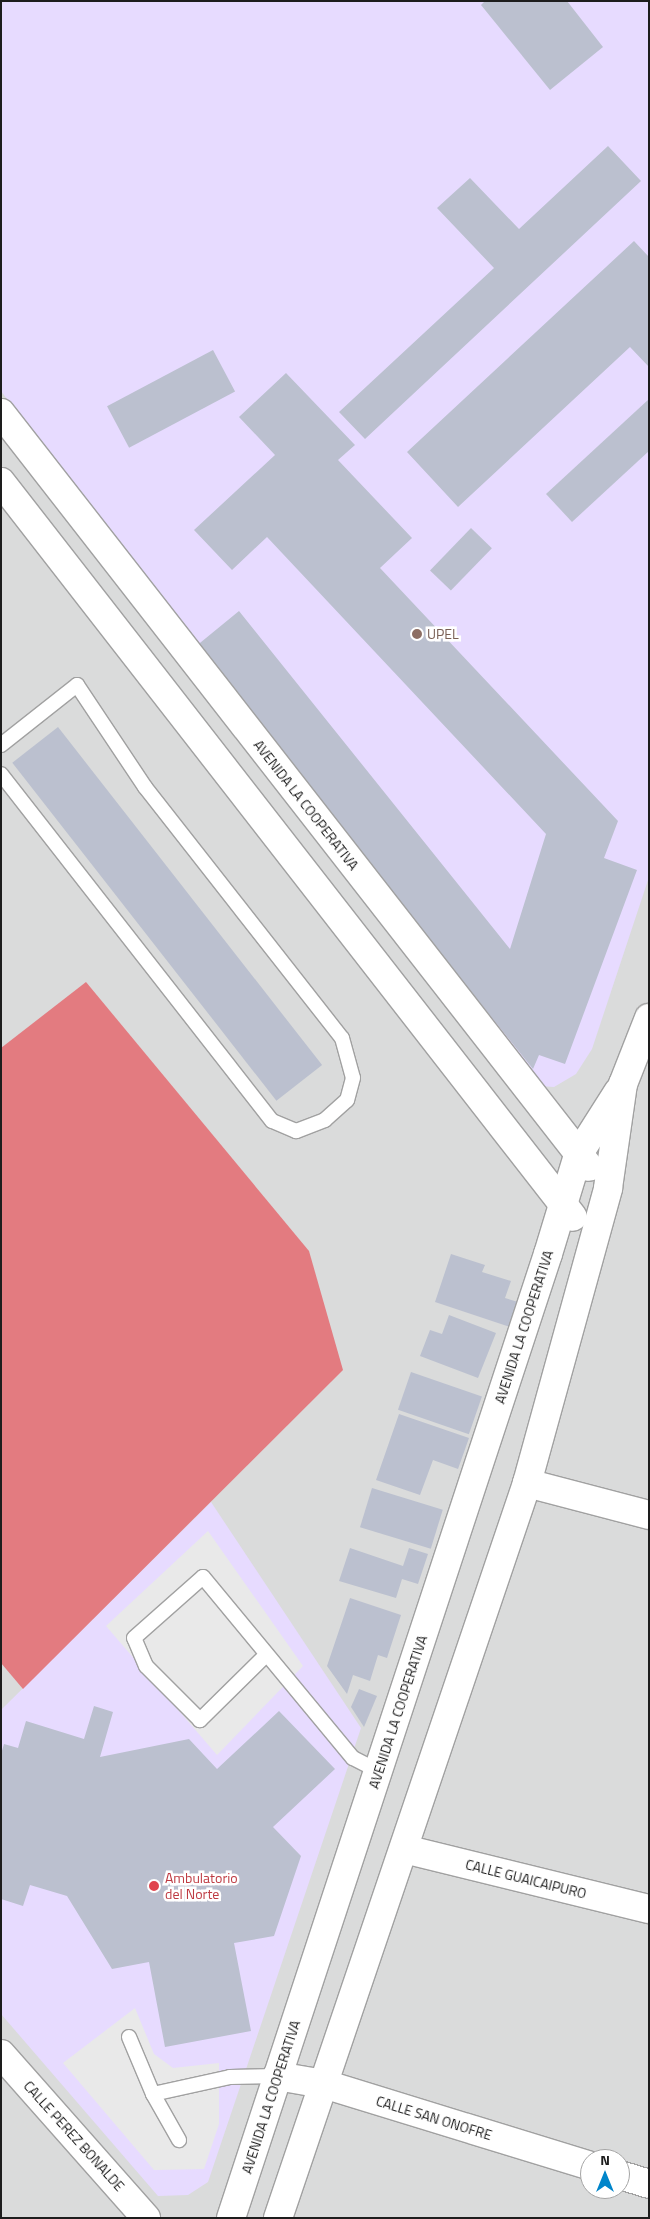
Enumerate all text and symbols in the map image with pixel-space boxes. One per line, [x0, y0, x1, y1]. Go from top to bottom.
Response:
place label: UPEL [427, 626, 459, 642]
marker: UPEL [411, 628, 423, 640]
street label: AVENIDA LA COOPERATIVA [250, 737, 362, 873]
street label: AVENIDA LA COOPERATIVA [491, 1248, 557, 1406]
street label: AVENIDA LA COOPERATIVA [365, 1633, 431, 1791]
street label: CALLE GUAICAIPURO [464, 1856, 588, 1902]
place label: Ambulatorio del Norte [165, 1870, 238, 1902]
marker: Ambulatorio del Norte [147, 1879, 161, 1893]
street label: AVENIDA LA COOPERATIVA [238, 2018, 304, 2176]
street label: CALLE PEREZ BONALDE [20, 2077, 128, 2195]
street label: CALLE SAN ONOFRE [374, 2092, 494, 2144]
north arrow [580, 2149, 630, 2199]
text: N [600, 2149, 610, 2170]

